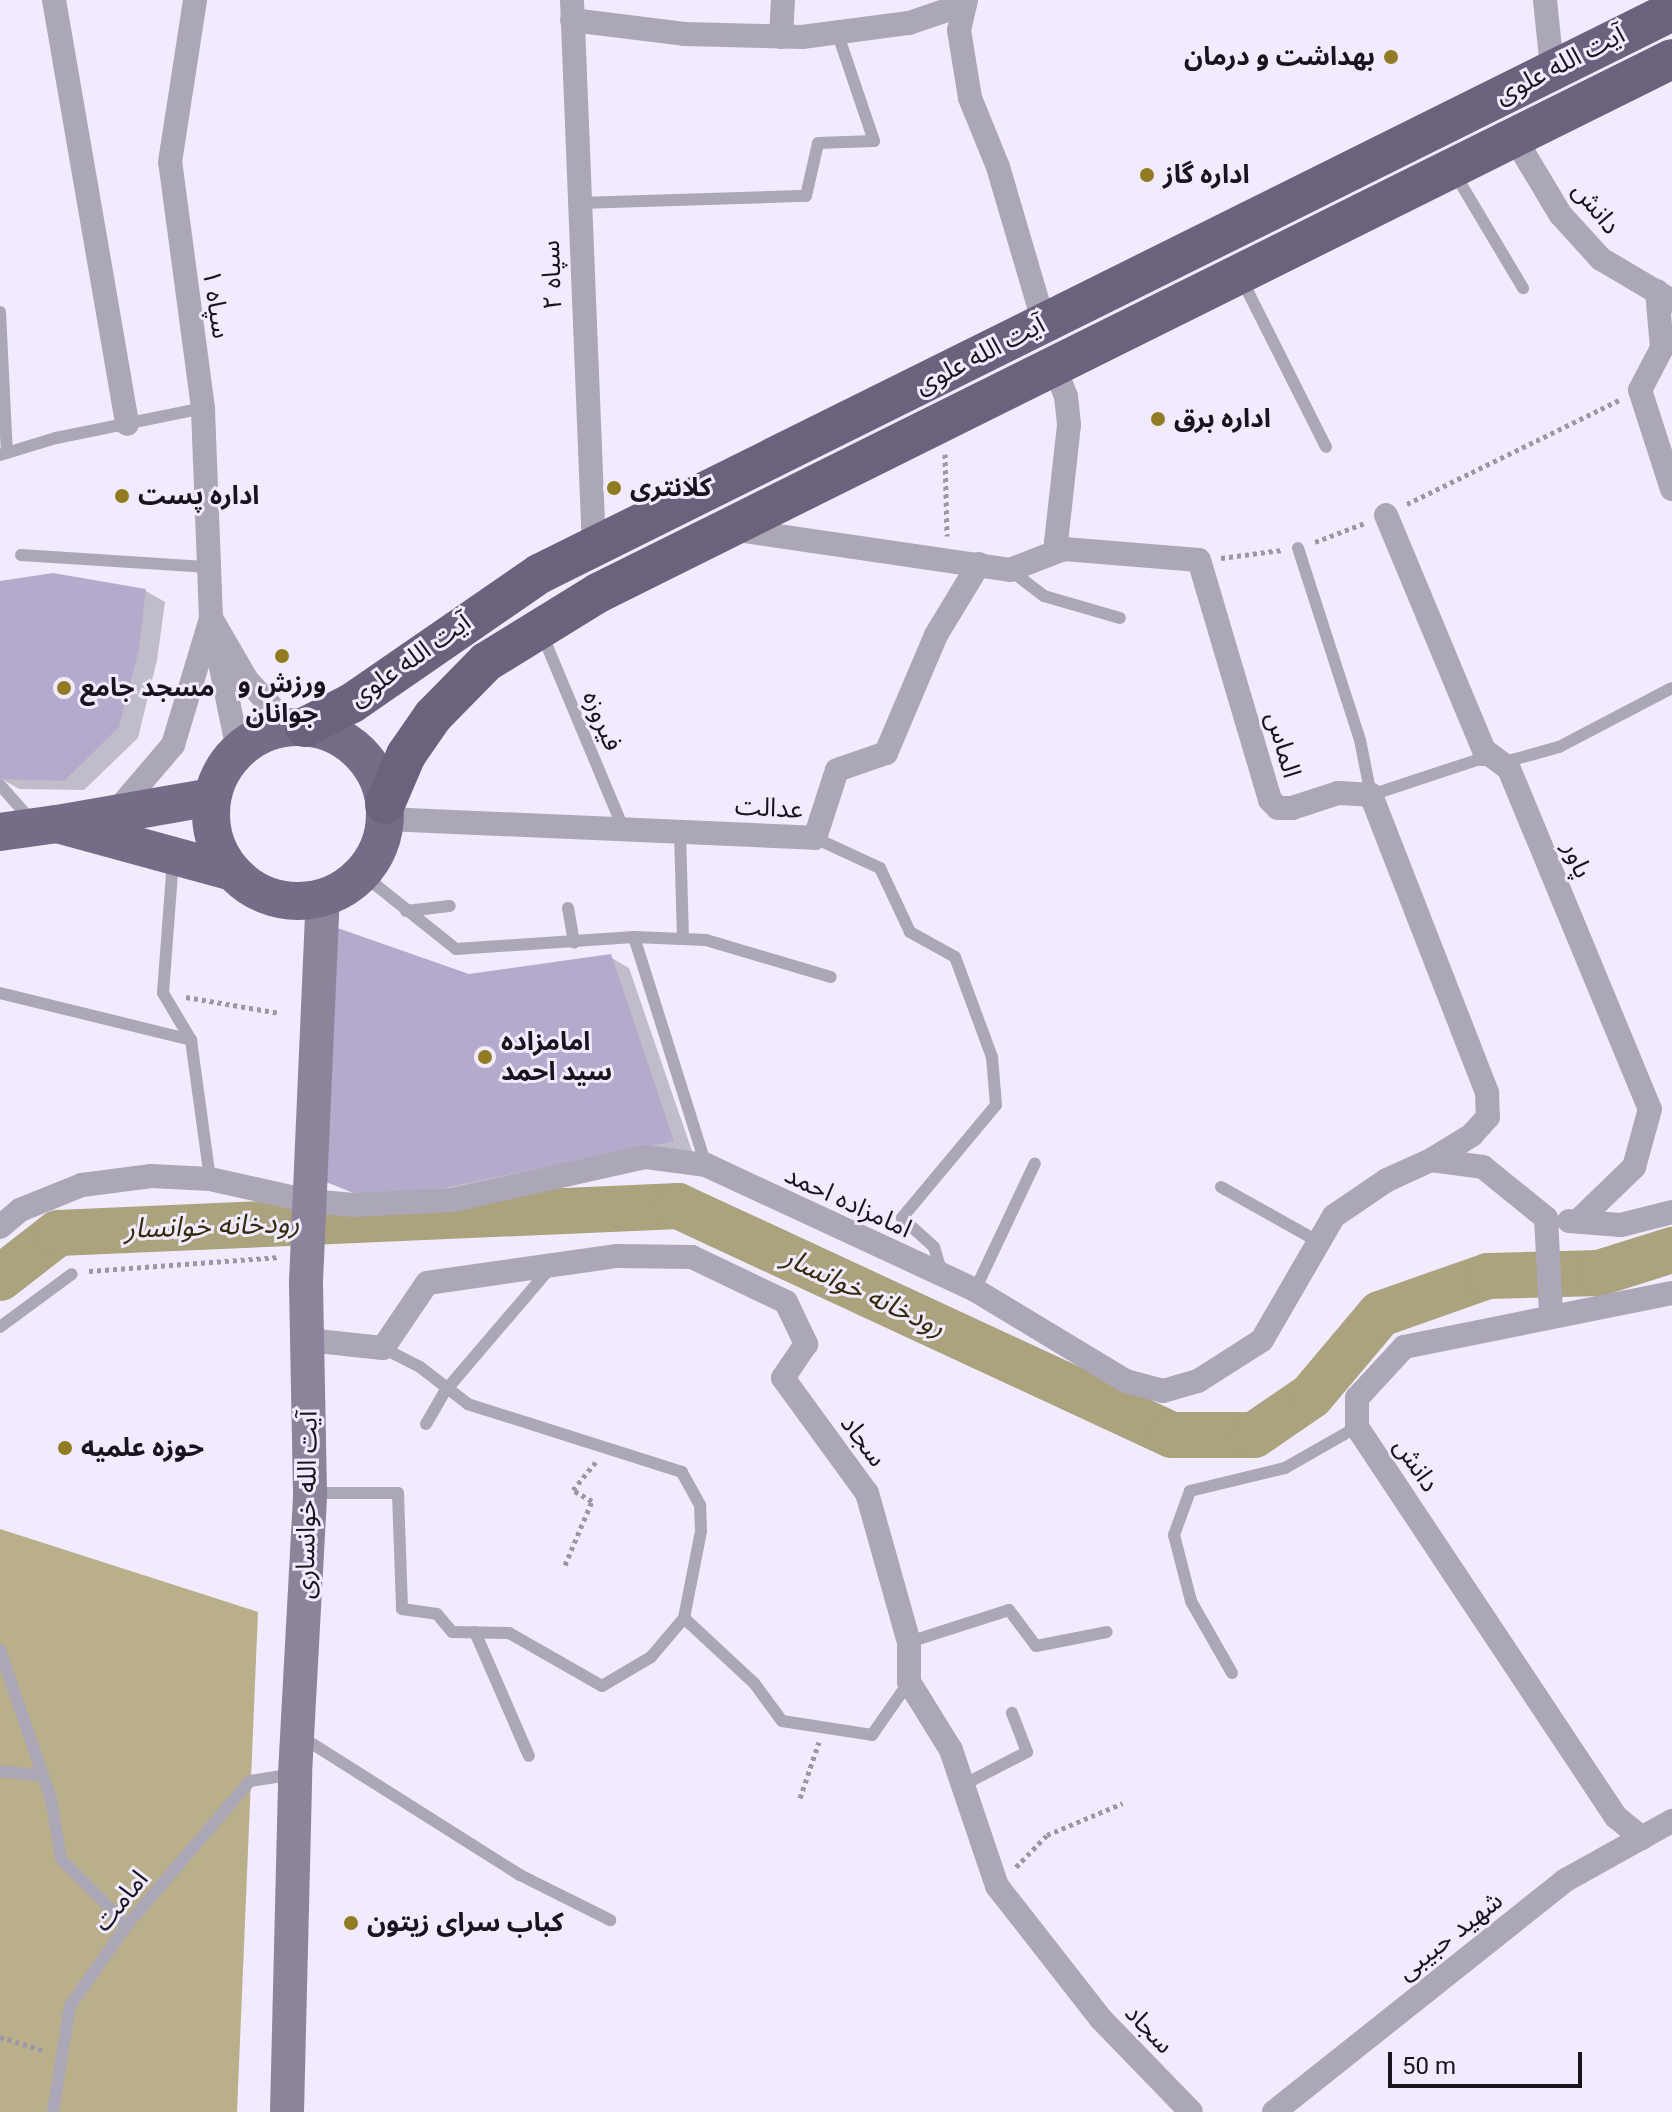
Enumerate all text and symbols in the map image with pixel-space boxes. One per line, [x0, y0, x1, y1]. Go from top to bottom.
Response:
street label: آیت الله علوی [1490, 19, 1630, 111]
place label: بهداشت و درمان [1184, 41, 1375, 73]
marker: بهداشت و درمان [1382, 48, 1400, 66]
place label: اداره گاز [1163, 159, 1250, 191]
marker: اداره گاز [1138, 166, 1156, 184]
street label: دانش [1565, 175, 1627, 241]
street label: سپاه ۲ [535, 240, 569, 310]
street label: سپاه ۱ [195, 267, 237, 341]
street label: آیت الله علوی [910, 309, 1050, 401]
place label: اداره برق [1174, 403, 1271, 435]
marker: اداره برق [1149, 410, 1167, 428]
place label: کلانتری [630, 472, 711, 504]
marker: کلانتری [605, 479, 623, 497]
place label: اداره پست [138, 480, 259, 512]
marker: اداره پست [113, 487, 131, 505]
street label: آیت الله علوی [343, 607, 477, 713]
marker: ورزش و جوانان [273, 647, 291, 665]
place label: ورزش و جوانان [238, 668, 326, 730]
place label: مسجد جامع [80, 672, 215, 704]
marker: مسجد جامع [55, 679, 73, 697]
street label: فیروزه [575, 686, 629, 756]
street label: الماس [1259, 709, 1307, 781]
street label: عدالت [734, 791, 804, 825]
street label: پاور [1556, 837, 1598, 883]
place label: امامزاده سید احمد [501, 1026, 612, 1088]
marker: امامزاده سید احمد [476, 1048, 494, 1066]
street label: امامزاده احمد [779, 1159, 917, 1245]
water label: رودخانه خوانسار [124, 1206, 300, 1246]
water label: رودخانه خوانسار [778, 1240, 950, 1344]
street label: سجاد [833, 1409, 893, 1473]
street label: آیت الله خوانساری [290, 1411, 324, 1599]
place label: حوزه علمیه [81, 1432, 204, 1464]
street label: دانش [1387, 1432, 1445, 1498]
marker: حوزه علمیه [56, 1439, 74, 1457]
street label: امامت [87, 1864, 155, 1938]
street label: شهید حبیبی [1391, 1885, 1509, 1987]
place label: کباب سرای زیتون [367, 1907, 564, 1939]
marker: کباب سرای زیتون [342, 1914, 360, 1932]
street label: سجاد [1118, 1998, 1180, 2060]
scale bar [1392, 2036, 1586, 2086]
text: 50 m [1402, 2052, 1456, 2080]

